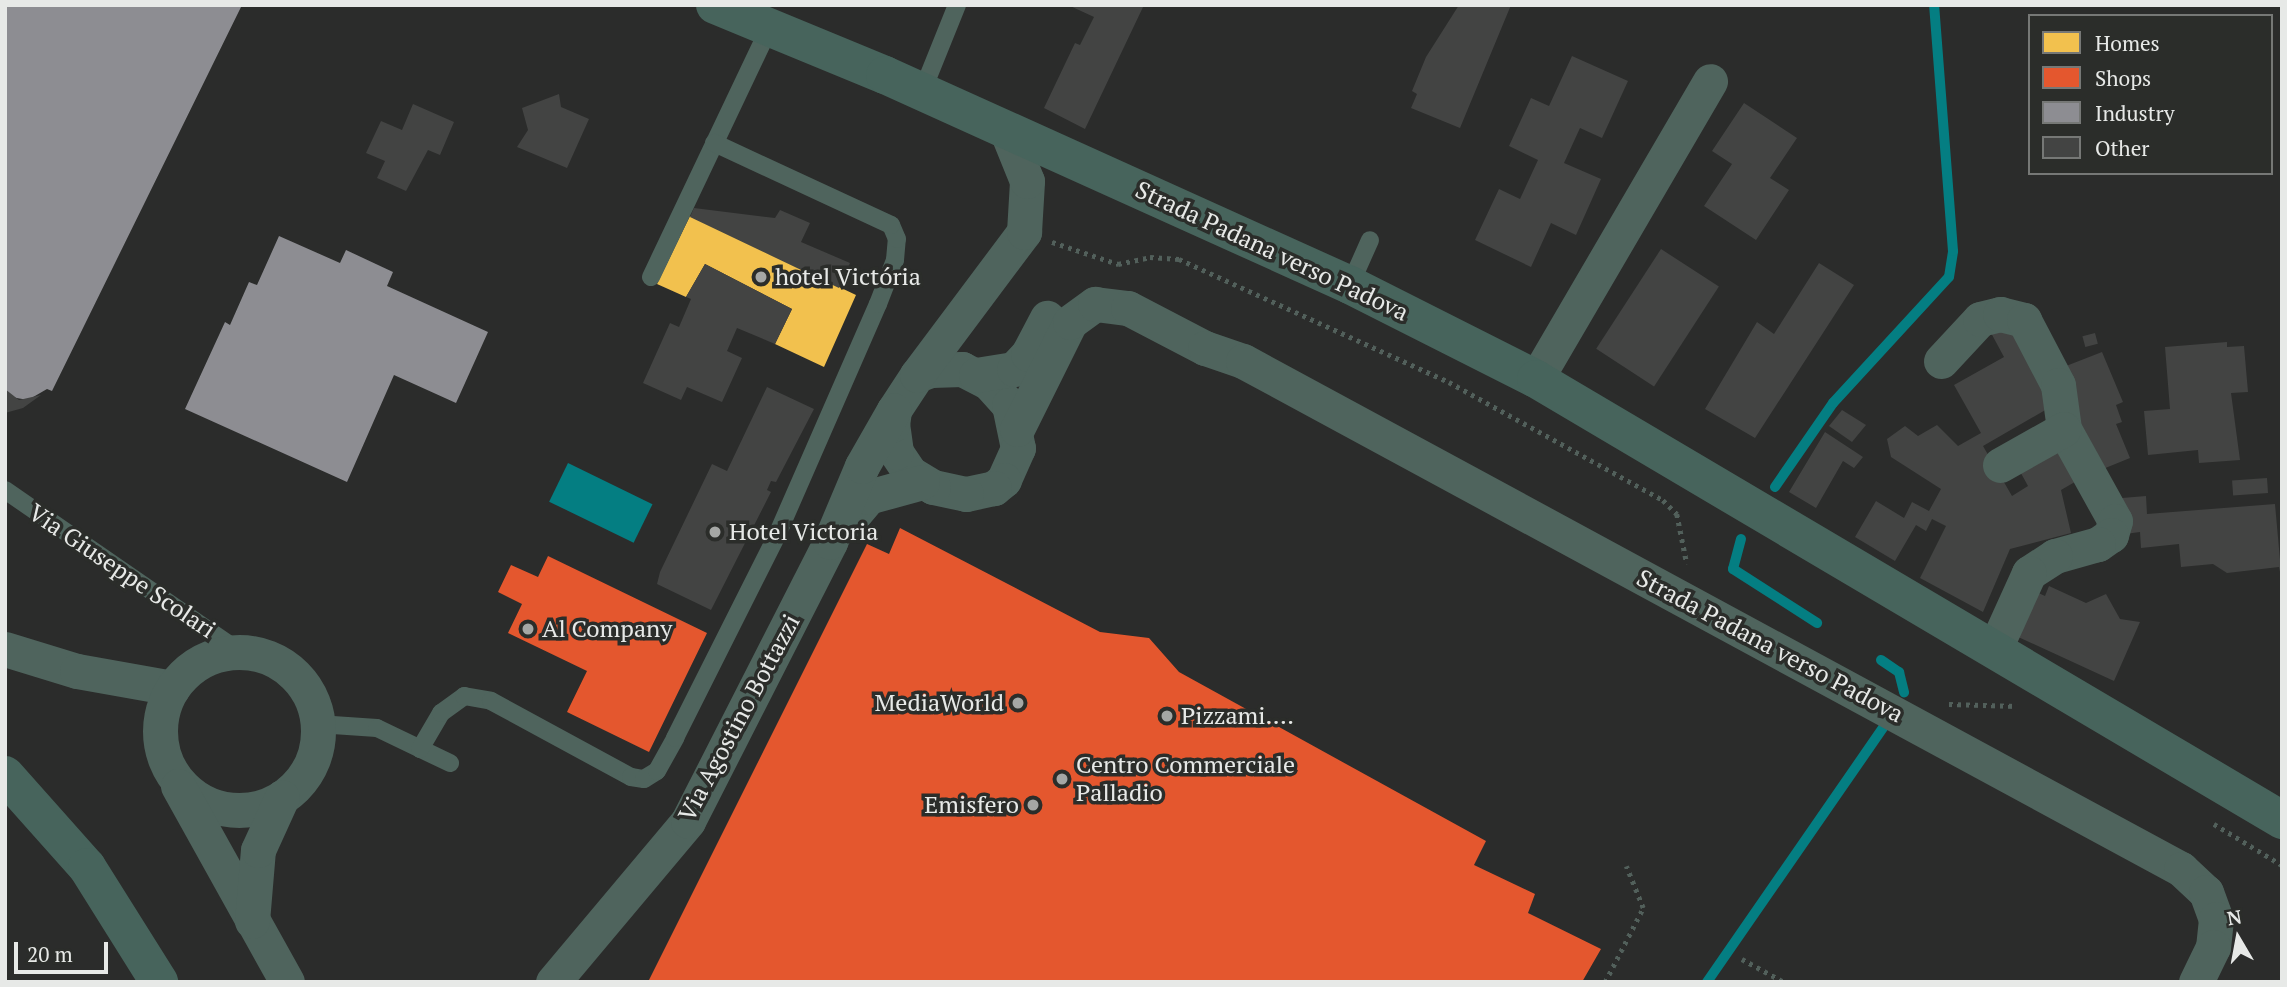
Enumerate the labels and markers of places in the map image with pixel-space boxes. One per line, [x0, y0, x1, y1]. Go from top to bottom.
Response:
place label: hotel Victória [775, 263, 922, 291]
marker: hotel Victória [753, 269, 769, 285]
place label: Hotel Victoria [729, 518, 879, 546]
marker: Hotel Victoria [707, 524, 723, 540]
place label: Al Company [542, 615, 672, 643]
marker: Al Company [520, 621, 536, 637]
place label: MediaWorld [875, 689, 1004, 717]
marker: MediaWorld [1010, 695, 1026, 711]
place label: Pizzami.... [1181, 702, 1294, 730]
marker: Pizzami.... [1159, 708, 1175, 724]
place label: Centro Commerciale Palladio [1076, 751, 1295, 807]
marker: Centro Commerciale Palladio [1054, 771, 1070, 787]
place label: Emisfero [924, 791, 1019, 819]
marker: Emisfero [1025, 797, 1041, 813]

